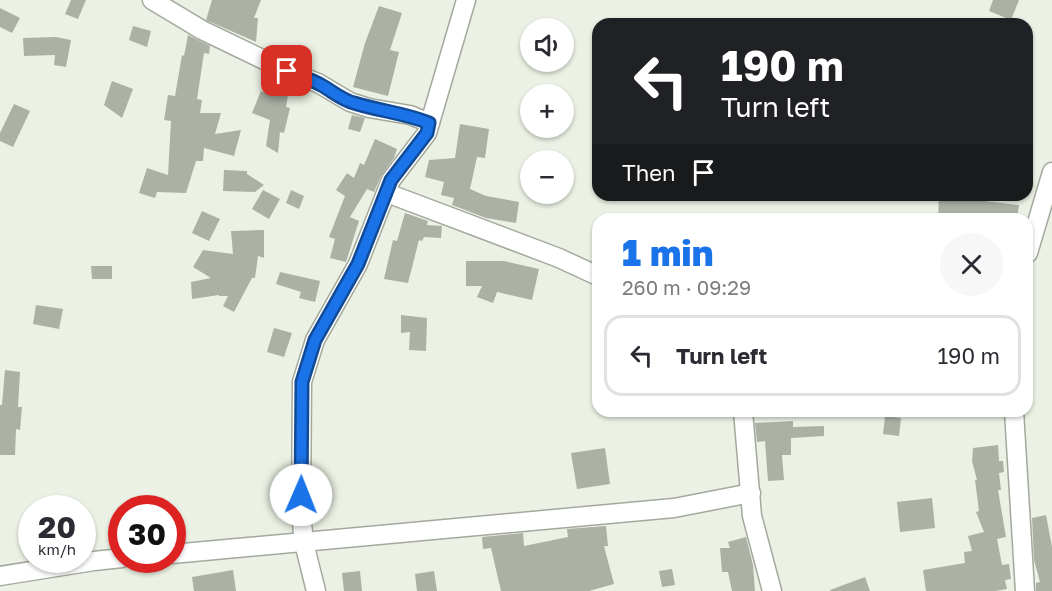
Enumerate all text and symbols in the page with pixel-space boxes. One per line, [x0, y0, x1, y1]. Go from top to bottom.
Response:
map controls [520, 18, 574, 204]
button: sound [520, 18, 574, 72]
text: 190 m [721, 40, 844, 90]
icon: left [622, 42, 700, 120]
pin [261, 45, 312, 96]
icon: arrive [270, 54, 303, 87]
button: + [520, 84, 574, 138]
text: Turn left [721, 91, 830, 123]
button: − [520, 150, 574, 204]
icon: arrive [687, 156, 720, 189]
text: Then [622, 159, 675, 186]
text: 1 min [622, 231, 713, 274]
button: close [940, 233, 1003, 296]
text: 260 m · 09:29 [622, 275, 751, 299]
icon: left [625, 339, 658, 372]
text: Turn left [676, 342, 767, 369]
text: 190 m [937, 342, 1000, 369]
position arrow [269, 463, 333, 527]
speed limit sign: 30 [108, 495, 186, 573]
text: 20 [38, 509, 76, 545]
text: km/h [38, 540, 76, 558]

